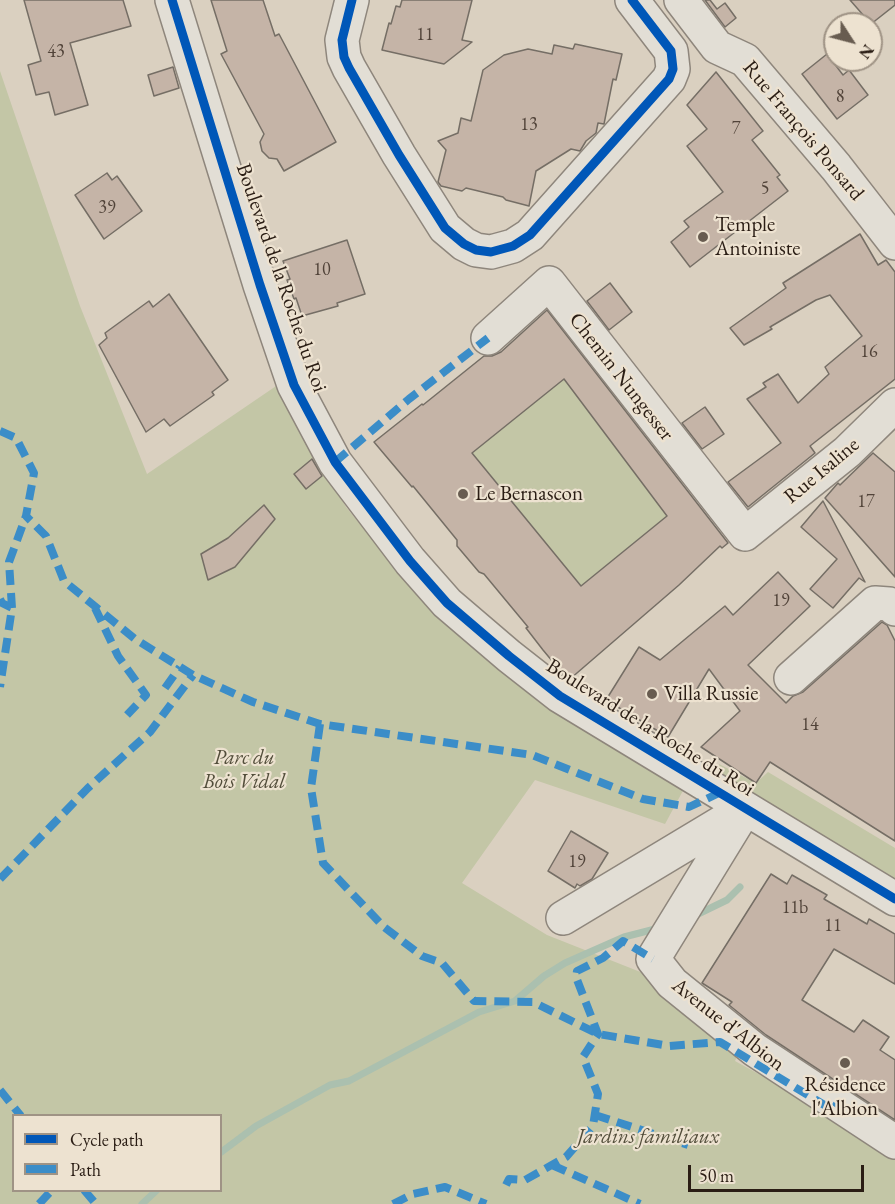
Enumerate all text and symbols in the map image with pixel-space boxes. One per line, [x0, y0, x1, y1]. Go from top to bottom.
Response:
north arrow [823, 12, 883, 72]
house number: 11 [416, 24, 434, 46]
text: N [854, 40, 879, 63]
house number: 43 [47, 41, 65, 63]
street label: Rue François Ponsard [737, 56, 869, 206]
house number: 8 [836, 86, 844, 108]
house number: 13 [520, 114, 538, 136]
house number: 7 [732, 118, 740, 140]
street label: Boulevard de la Roche du Roi [230, 160, 332, 396]
house number: 5 [761, 178, 769, 200]
house number: 39 [98, 197, 116, 219]
place label: Temple Antoiniste [715, 212, 801, 262]
marker: Temple Antoiniste [696, 230, 710, 244]
house number: 10 [313, 259, 331, 281]
street label: Chemin Nungesser [563, 308, 679, 446]
house number: 16 [860, 341, 878, 363]
street label: Rue Isaline [779, 432, 865, 510]
place label: Le Bernascon [475, 481, 583, 507]
marker: Le Bernascon [456, 487, 470, 501]
house number: 17 [857, 491, 875, 513]
house number: 19 [772, 590, 790, 612]
street label: Boulevard de la Roche du Roi [541, 654, 759, 802]
place label: Villa Russie [664, 681, 758, 707]
marker: Villa Russie [645, 687, 659, 701]
house number: 14 [801, 714, 819, 736]
park label: Parc du Bois Vidal [203, 745, 285, 795]
house number: 19 [568, 851, 586, 873]
house number: 11b [782, 897, 808, 919]
house number: 11 [824, 915, 842, 937]
street label: Avenue d'Albion [667, 973, 789, 1077]
marker: Résidence l'Albion [838, 1056, 852, 1070]
place label: Résidence l'Albion [804, 1072, 886, 1122]
legend [12, 1114, 222, 1192]
park label: Jardins familiaux [577, 1124, 719, 1150]
text: Cycle path [70, 1128, 144, 1151]
scale bar [691, 1153, 866, 1191]
text: Path [70, 1158, 101, 1181]
text: 50 m [699, 1164, 734, 1187]

